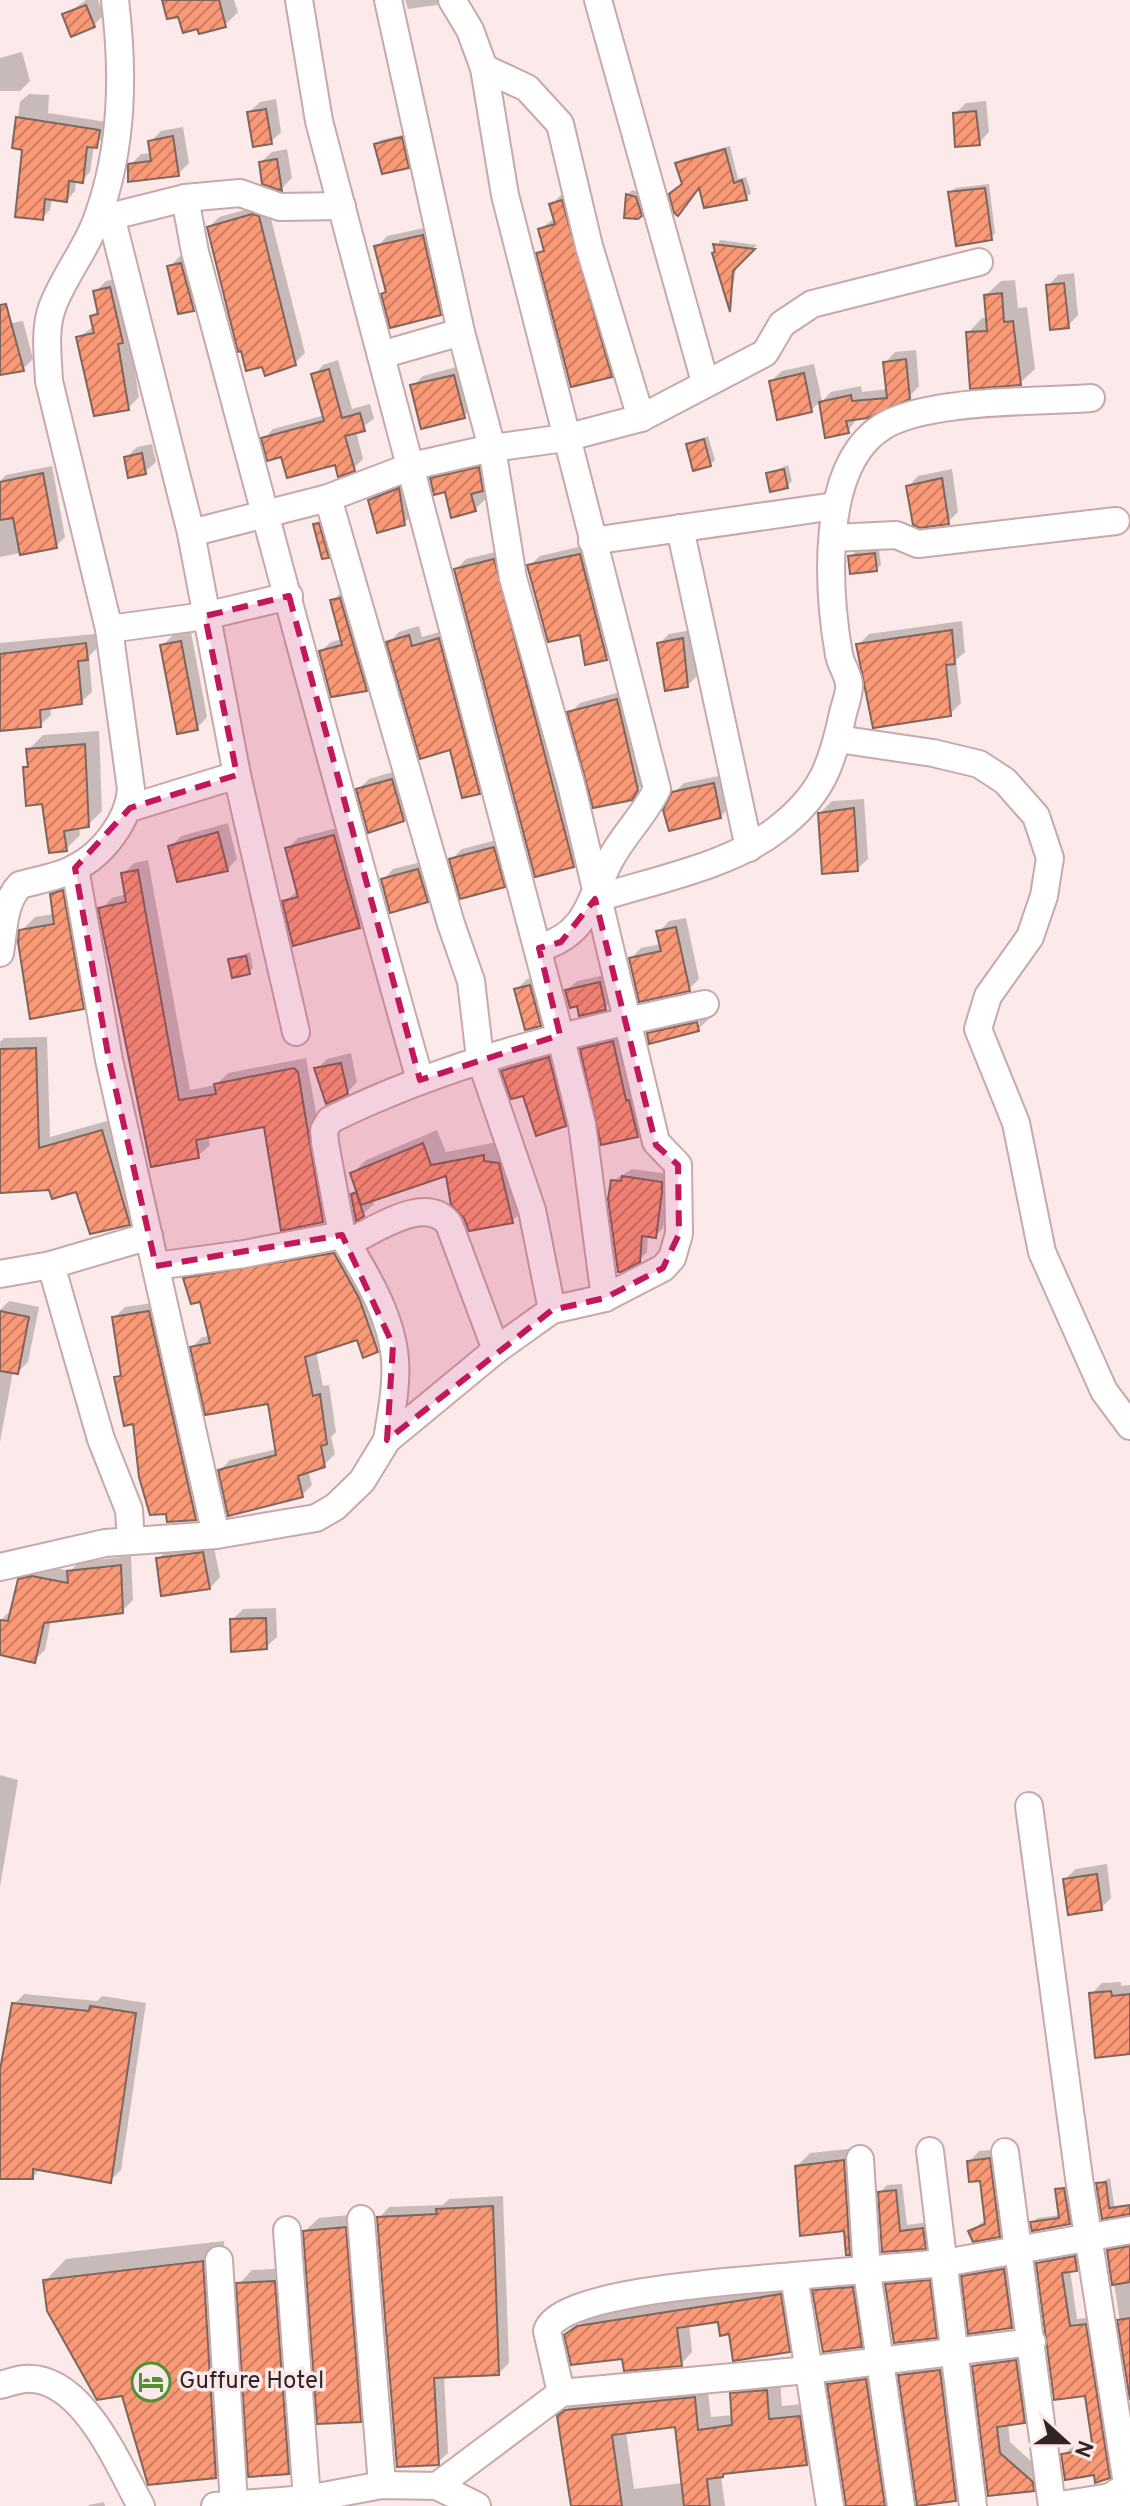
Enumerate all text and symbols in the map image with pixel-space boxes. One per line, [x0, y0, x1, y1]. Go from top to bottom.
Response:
hotel icon: Guffure Hotel [130, 2361, 172, 2403]
place label: Guffure Hotel [179, 2367, 324, 2397]
north arrow [1026, 2402, 1106, 2482]
text: N [1067, 2436, 1098, 2460]

